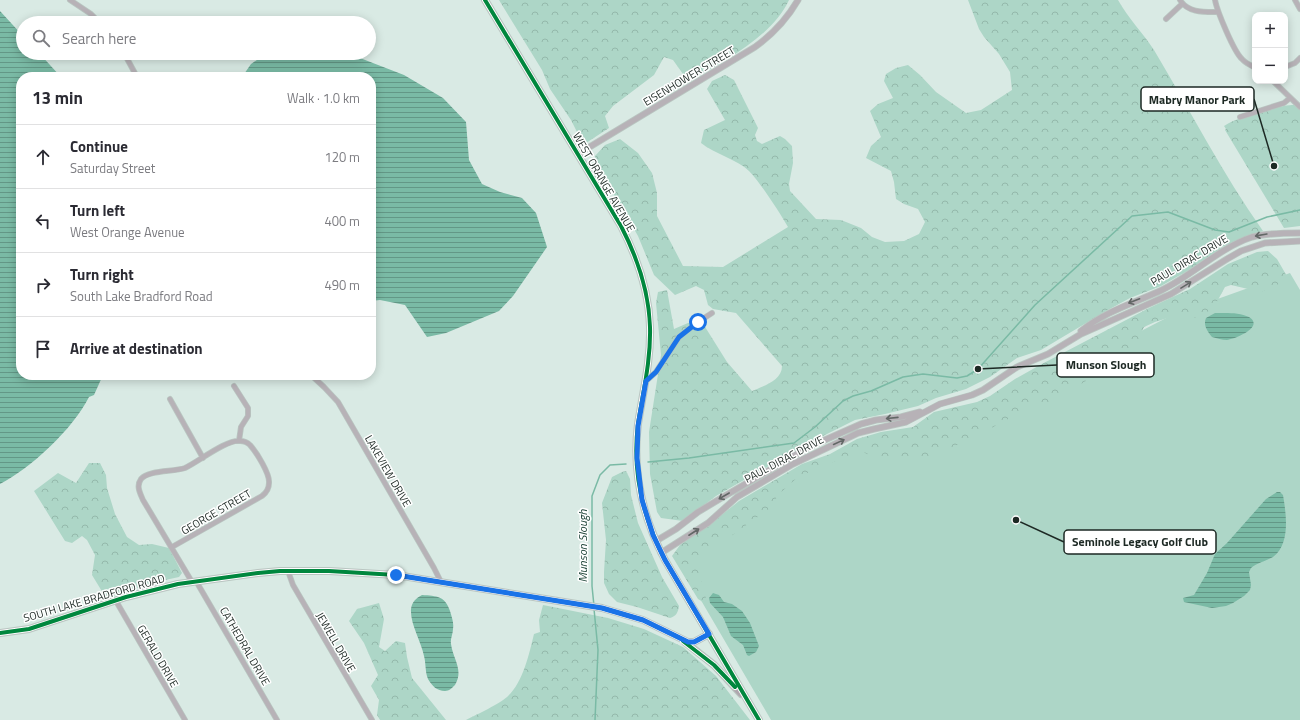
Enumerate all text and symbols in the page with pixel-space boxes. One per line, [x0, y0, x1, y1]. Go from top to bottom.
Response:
map controls [1252, 12, 1288, 84]
button: + [1252, 12, 1288, 48]
search box [16, 16, 376, 60]
icon: search [30, 27, 52, 49]
text: Search here [62, 27, 136, 50]
street label: EISENHOWER STREET [640, 42, 738, 110]
button: − [1252, 48, 1288, 84]
text: 13 min [32, 85, 83, 111]
callout: Mabry Manor Park [1141, 87, 1254, 111]
text: Walk · 1.0 km [287, 88, 360, 108]
text: Mabry Manor Park [1149, 90, 1246, 109]
street label: WEST ORANGE AVENUE [569, 129, 639, 235]
text: Continue [70, 135, 128, 158]
icon: ahead [32, 146, 54, 168]
text: 120 m [324, 147, 360, 167]
text: Saturday Street [70, 158, 155, 178]
text: Turn left [70, 199, 125, 222]
icon: left [32, 210, 54, 232]
text: 400 m [324, 211, 360, 231]
text: West Orange Avenue [70, 222, 185, 242]
street label: PAUL DIRAC DRIVE [1147, 231, 1231, 289]
one-way arrow [1255, 232, 1268, 240]
text: Turn right [70, 263, 134, 286]
icon: right [32, 274, 54, 296]
text: 490 m [324, 275, 360, 295]
one-way arrow [1181, 281, 1192, 289]
text: South Lake Bradford Road [70, 286, 213, 306]
one-way arrow [1129, 298, 1141, 306]
route start [689, 313, 707, 331]
text: Arrive at destination [70, 337, 203, 360]
icon: arrive [32, 338, 54, 360]
callout: Munson Slough [1057, 353, 1154, 377]
text: Munson Slough [1066, 355, 1146, 374]
one-way arrow [886, 414, 899, 422]
street label: PAUL DIRAC DRIVE [741, 431, 827, 487]
street label: LAKEVIEW DRIVE [361, 432, 415, 510]
one-way arrow [833, 438, 845, 445]
street label: GEORGE STREET [178, 485, 254, 539]
one-way arrow [718, 492, 730, 500]
water label: Munson Slough [573, 508, 592, 583]
one-way arrow [688, 528, 699, 536]
callout: Seminole Legacy Golf Club [1064, 530, 1216, 554]
text: Seminole Legacy Golf Club [1072, 532, 1208, 551]
route end [387, 566, 405, 584]
street label: SOUTH LAKE BRADFORD ROAD [21, 570, 167, 626]
street label: CATHEDRAL DRIVE [216, 604, 274, 688]
street label: JEWELL DRIVE [312, 609, 360, 675]
street label: GERALD DRIVE [134, 622, 182, 690]

